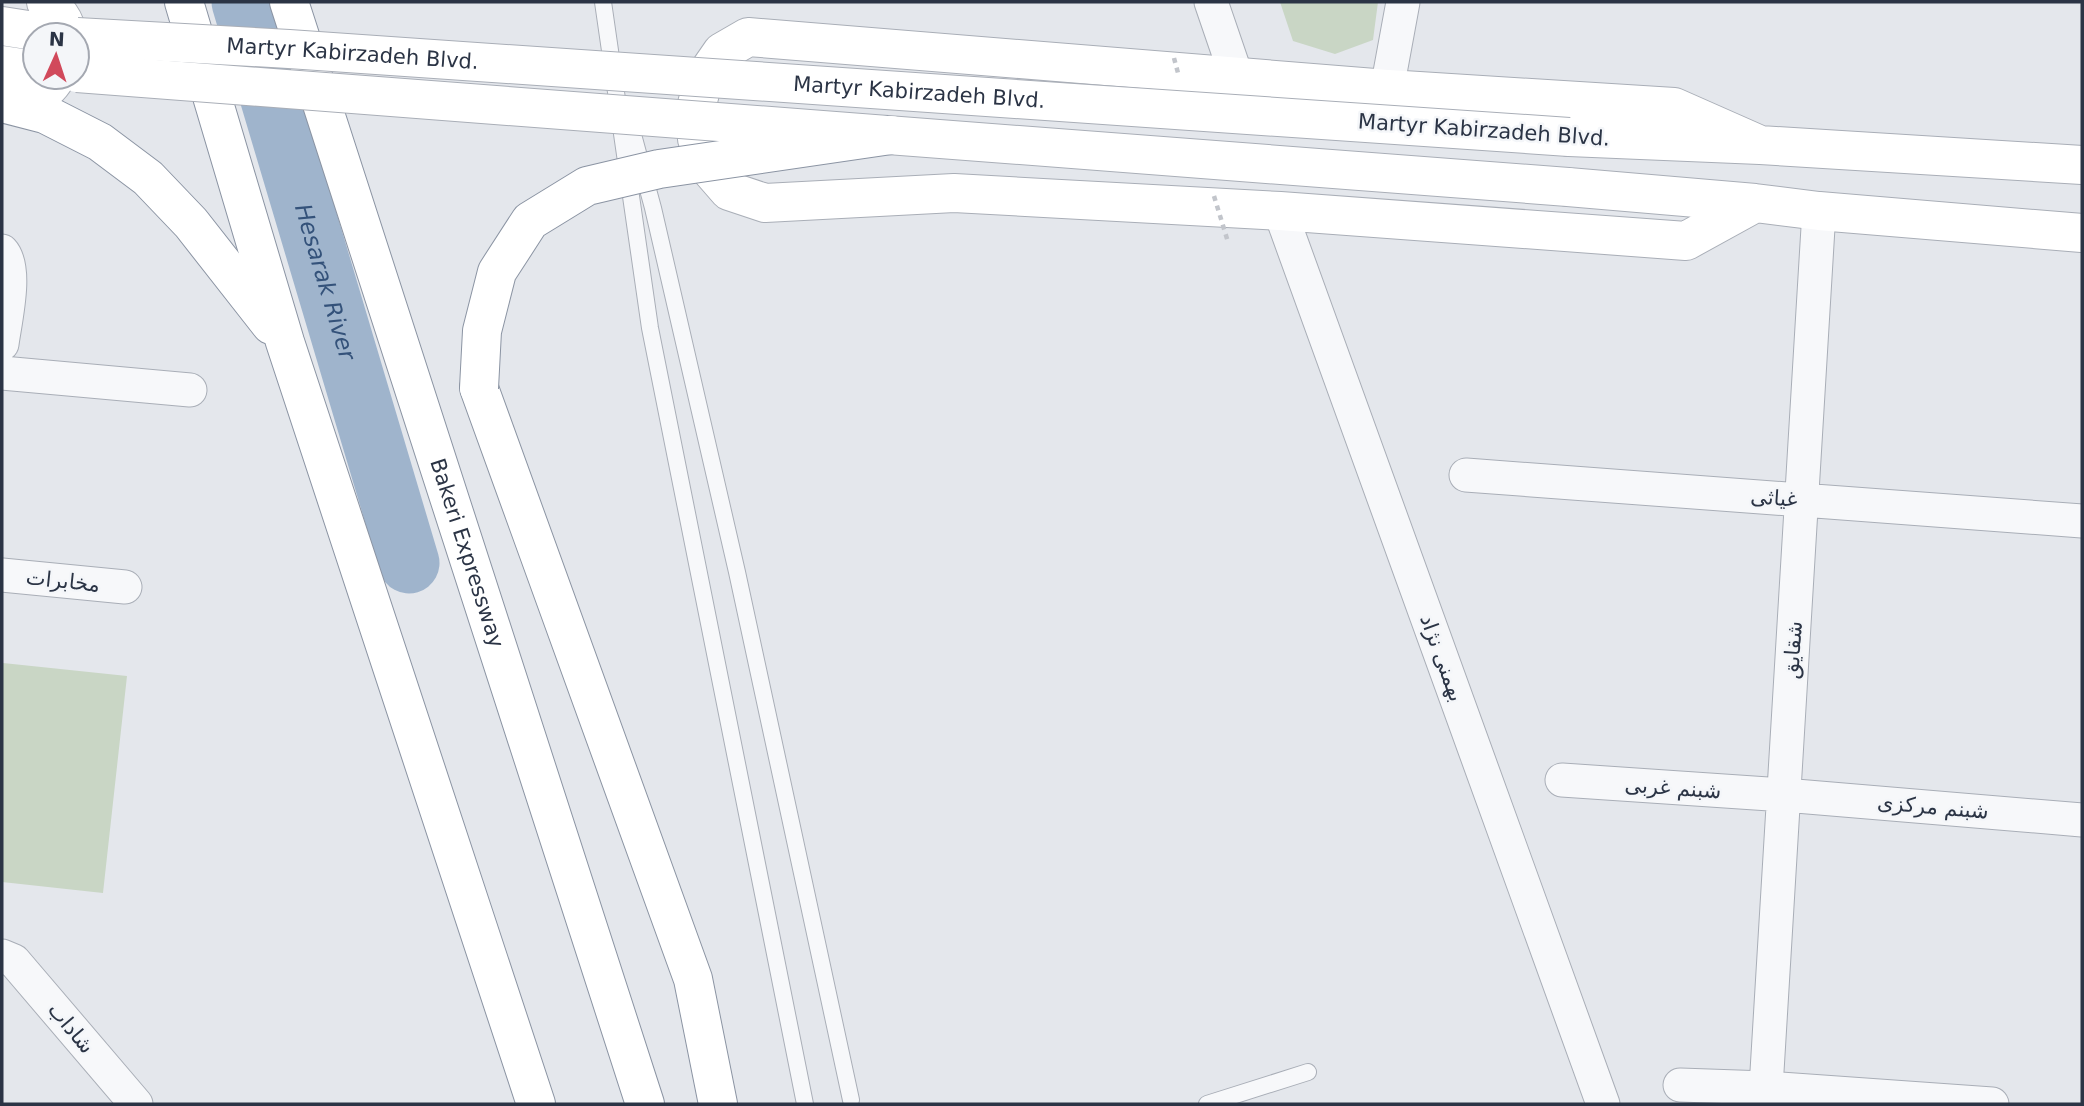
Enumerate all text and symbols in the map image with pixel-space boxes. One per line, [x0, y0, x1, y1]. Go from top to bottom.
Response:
north arrow [21, 21, 91, 91]
text: N [48, 28, 65, 50]
street label: Martyr Kabirzadeh Blvd. [226, 33, 479, 74]
street label: Martyr Kabirzadeh Blvd. [792, 72, 1046, 113]
street label: Martyr Kabirzadeh Blvd. [1357, 109, 1611, 151]
water label: Hesarak River [290, 201, 361, 364]
street label: Bakeri Expressway [425, 455, 509, 651]
street label: غیاثی [1750, 484, 1798, 512]
street label: مخابرات [25, 565, 101, 597]
street label: بهمنی نژاد [1415, 611, 1469, 705]
street label: شقایق [1779, 620, 1807, 680]
street label: شبنم غربی [1624, 773, 1722, 804]
street label: شبنم مرکزی [1876, 790, 1990, 825]
street label: شاداب [43, 998, 99, 1058]

